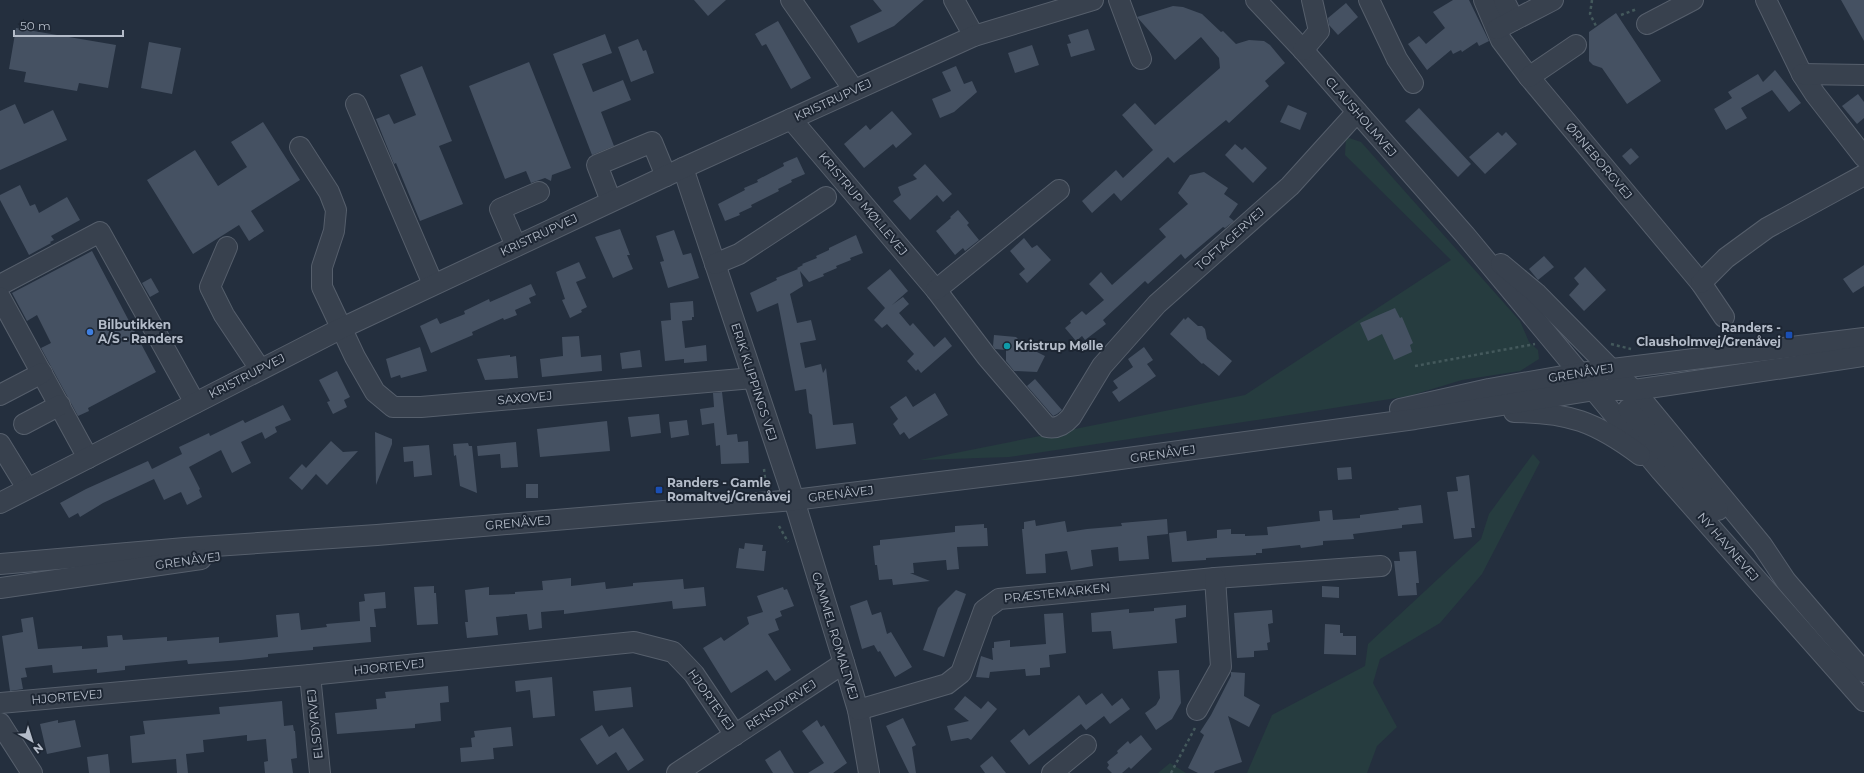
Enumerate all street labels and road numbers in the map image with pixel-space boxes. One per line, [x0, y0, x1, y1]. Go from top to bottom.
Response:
street label: CLAUSHOLMVEJ [1322, 74, 1400, 160]
street label: KRISTRUPVEJ [792, 75, 874, 124]
street label: ØRNEBORGVEJ [1563, 119, 1636, 202]
street label: KRISTRUP MØLLEVEJ [816, 149, 911, 259]
street label: TOFTAGERVEJ [1192, 204, 1267, 274]
street label: KRISTRUPVEJ [498, 210, 580, 259]
street label: ERIK KLIPPINGS VEJ [728, 321, 781, 443]
street label: KRISTRUPVEJ [206, 350, 288, 401]
street label: GRENÅVEJ [1547, 360, 1615, 385]
street label: SAXOVEJ [497, 388, 553, 407]
street label: GRENÅVEJ [1129, 441, 1197, 466]
street label: GRENÅVEJ [807, 482, 875, 505]
street label: NY HAVNEVEJ [1694, 509, 1762, 584]
street label: GRENÅVEJ [484, 512, 552, 533]
street label: GRENÅVEJ [154, 548, 222, 573]
street label: GAMMEL ROMALTVEJ [809, 570, 862, 702]
street label: PRÆSTEMARKEN [1003, 579, 1111, 606]
street label: HJORTEVEJ [353, 655, 425, 678]
street label: HJORTEVEJ [685, 666, 738, 733]
street label: RENSDYRVEJ [742, 676, 819, 733]
street label: HJORTEVEJ [31, 686, 103, 707]
street label: ELSDYRVEJ [303, 688, 326, 760]

